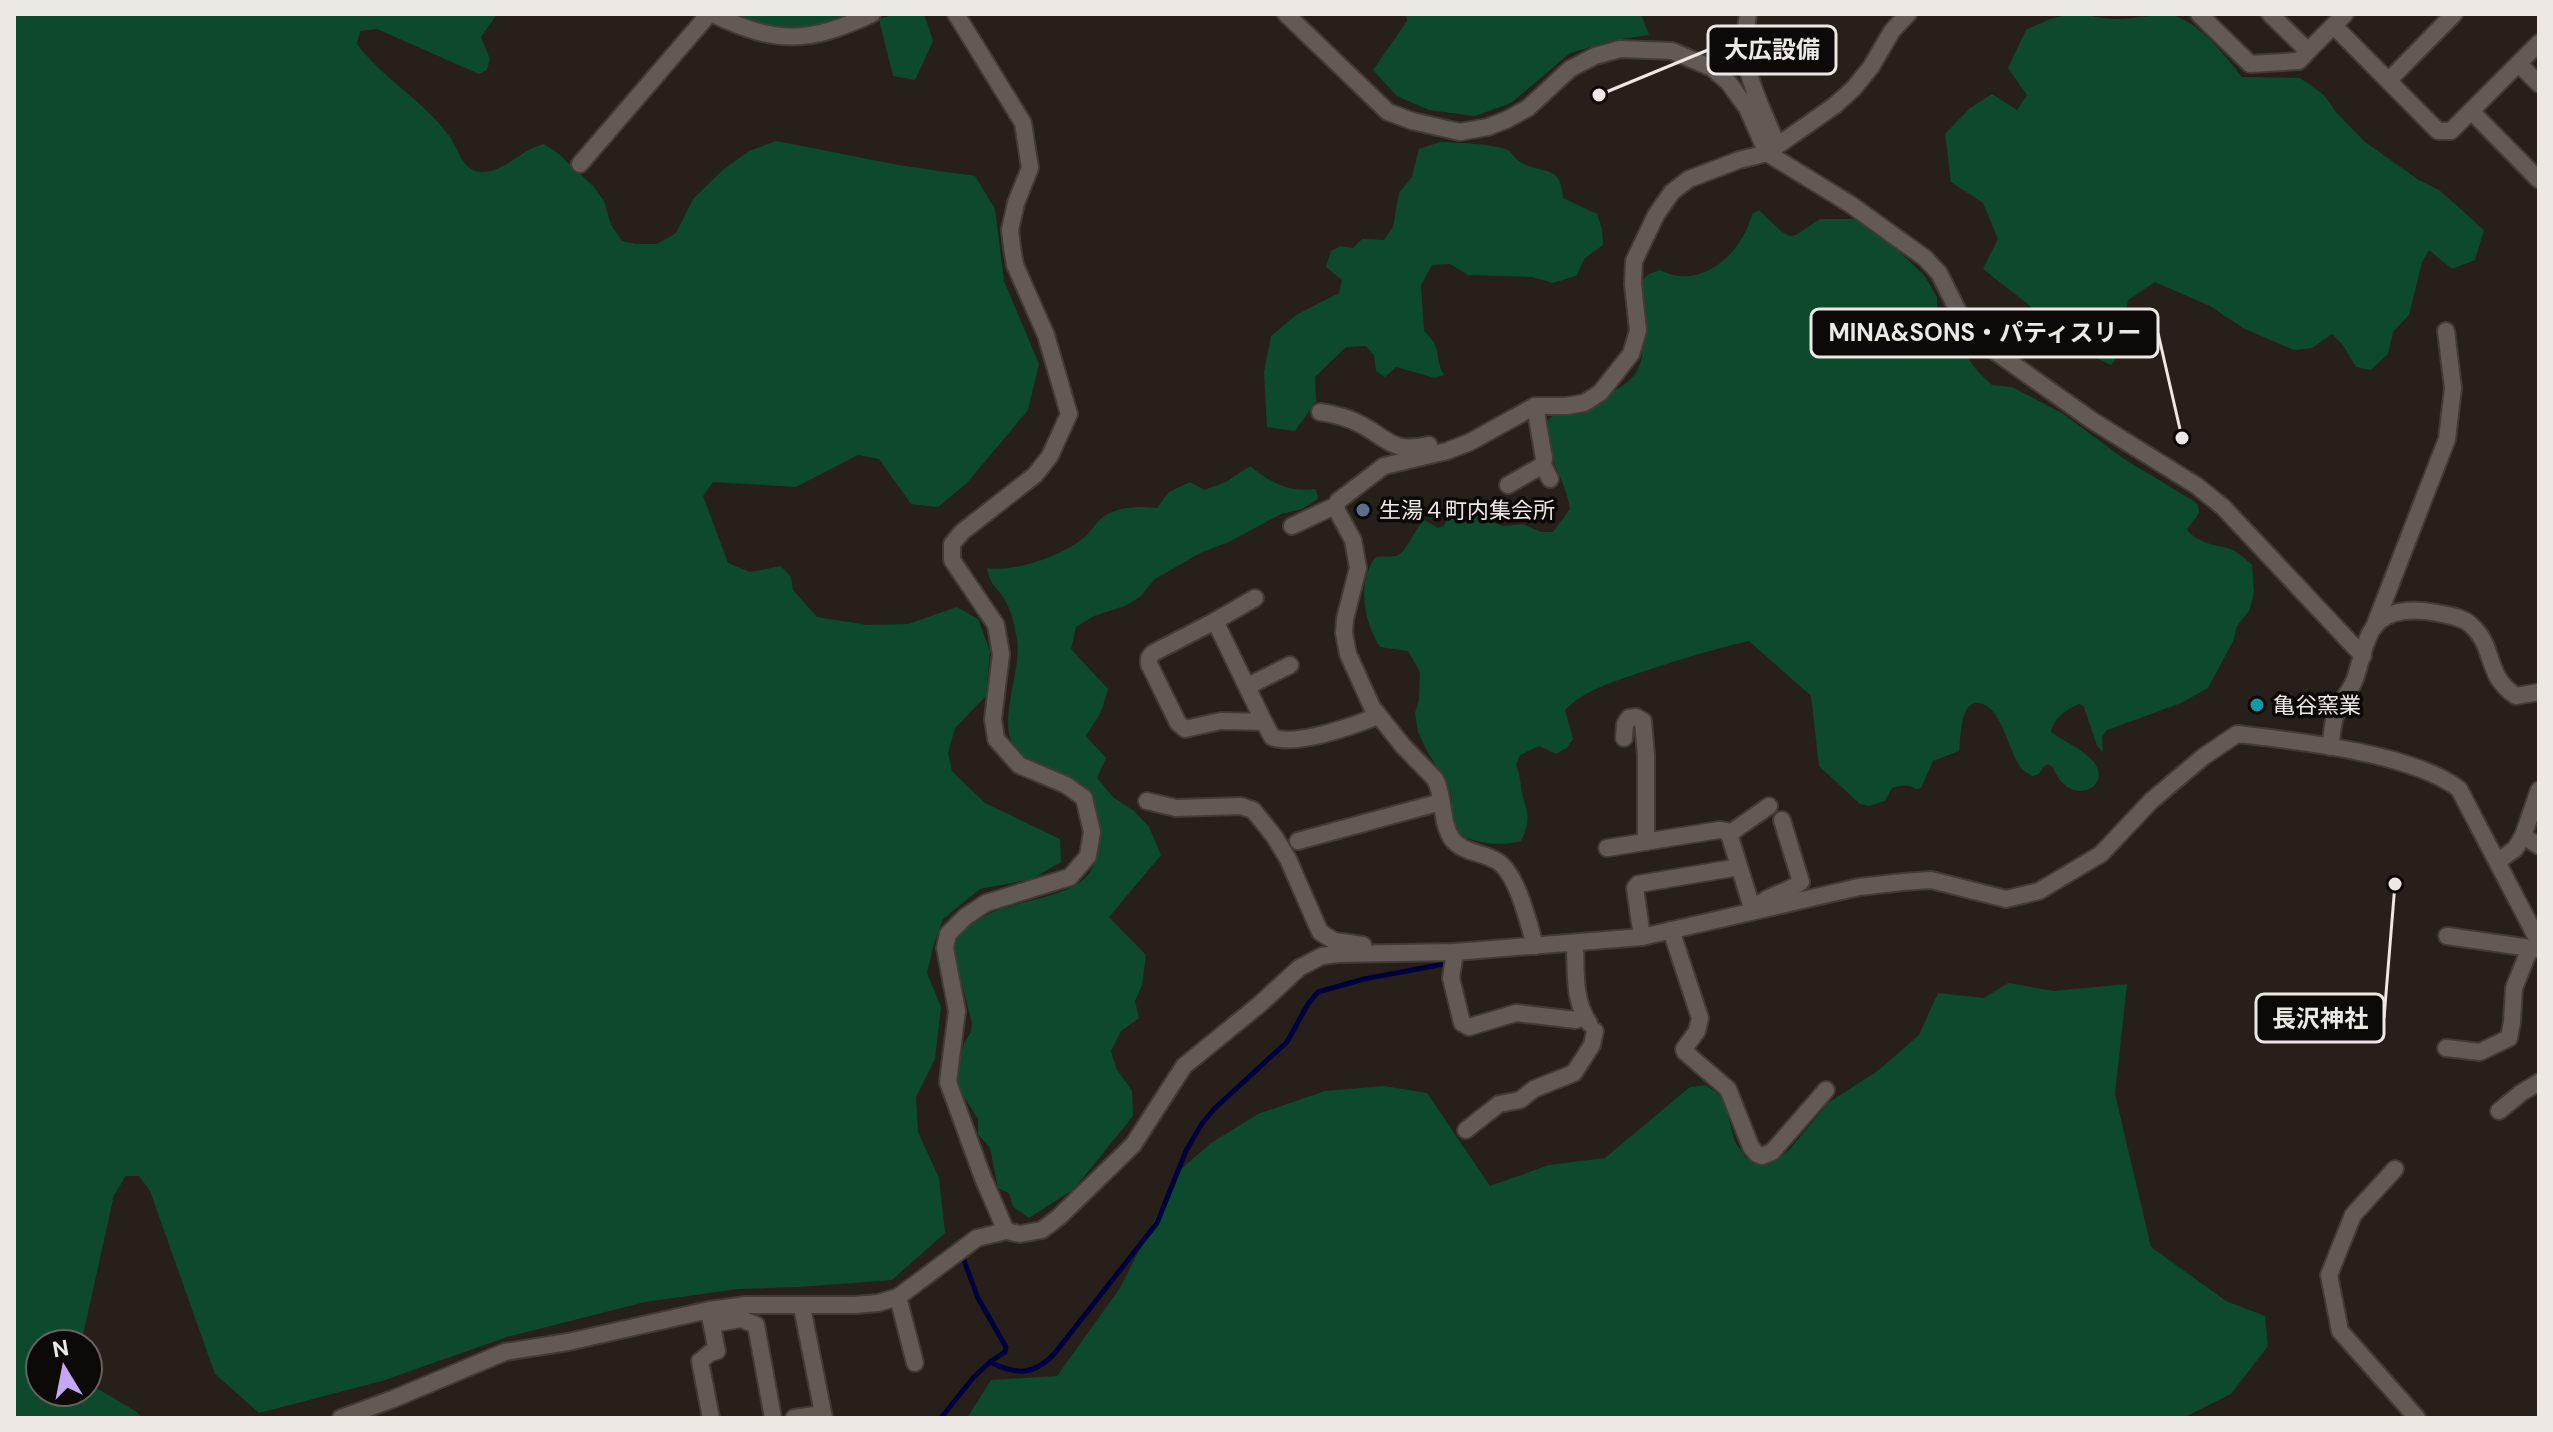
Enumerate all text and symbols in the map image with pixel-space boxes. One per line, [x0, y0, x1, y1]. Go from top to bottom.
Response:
callout: 大広設備 [1708, 26, 1836, 74]
text: 大広設備 [1724, 34, 1820, 65]
callout: MINA&SONS・パティスリー [1811, 309, 2158, 357]
text: MINA&SONS・パティスリー [1829, 317, 2141, 348]
place label: 生湯４町内集会所 [1379, 496, 1555, 525]
marker: 生湯４町内集会所 [1354, 501, 1372, 519]
place label: 亀谷窯業 [2273, 691, 2361, 720]
marker: 亀谷窯業 [2248, 696, 2266, 714]
callout: 長沢神社 [2256, 994, 2384, 1042]
text: 長沢神社 [2272, 1003, 2368, 1034]
north arrow [24, 1328, 104, 1408]
text: N [50, 1333, 71, 1364]

